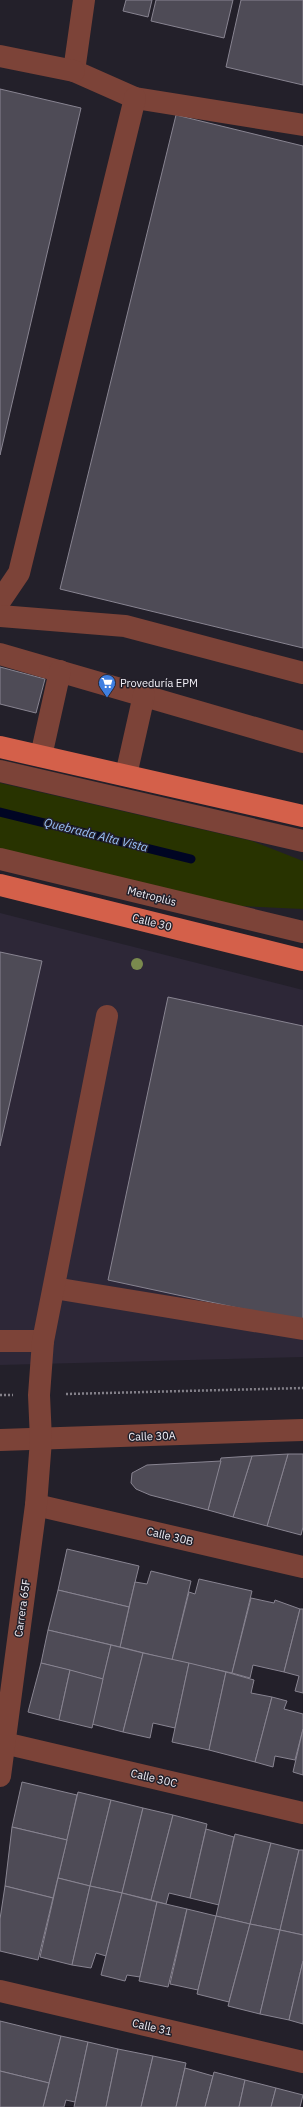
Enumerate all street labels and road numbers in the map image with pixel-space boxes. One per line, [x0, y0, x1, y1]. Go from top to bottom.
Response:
street label: Metroplús [126, 883, 178, 909]
street label: Calle 30 [131, 910, 173, 934]
street label: Calle 30A [128, 1428, 176, 1444]
street label: Calle 30B [145, 1524, 195, 1548]
street label: Carrera 65F [11, 1578, 33, 1638]
street label: Calle 30C [129, 1766, 179, 1790]
street label: Calle 31 [131, 2016, 174, 2038]

